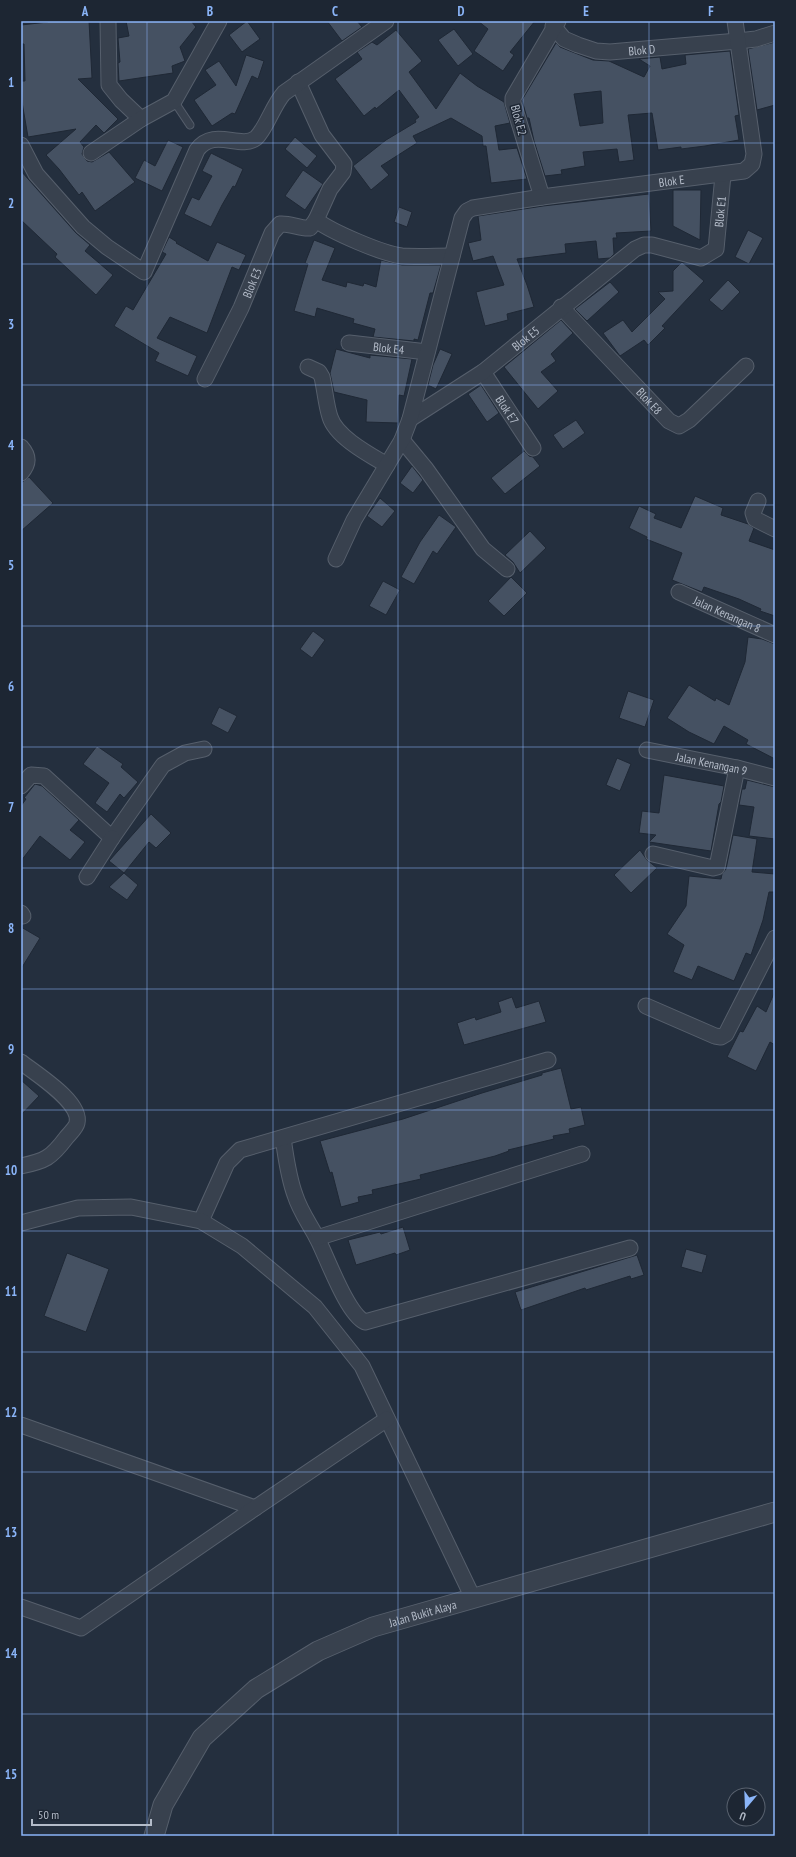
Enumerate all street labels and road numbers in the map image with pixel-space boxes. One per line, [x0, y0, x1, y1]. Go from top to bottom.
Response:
street label: Blok D [628, 41, 656, 58]
street label: Blok E2 [508, 103, 530, 137]
street label: Blok E [658, 171, 685, 189]
street label: Blok E1 [711, 195, 728, 228]
street label: Blok E3 [239, 265, 264, 300]
street label: Blok E5 [508, 322, 542, 354]
street label: Blok E4 [372, 338, 406, 357]
street label: Blok E8 [634, 384, 666, 417]
street label: Blok E7 [493, 392, 523, 427]
street label: Jalan Kenangan 8 [690, 592, 763, 635]
street label: Jalan Kenangan 9 [674, 748, 749, 778]
street label: Jalan Bukit Alaya [386, 1596, 458, 1630]

